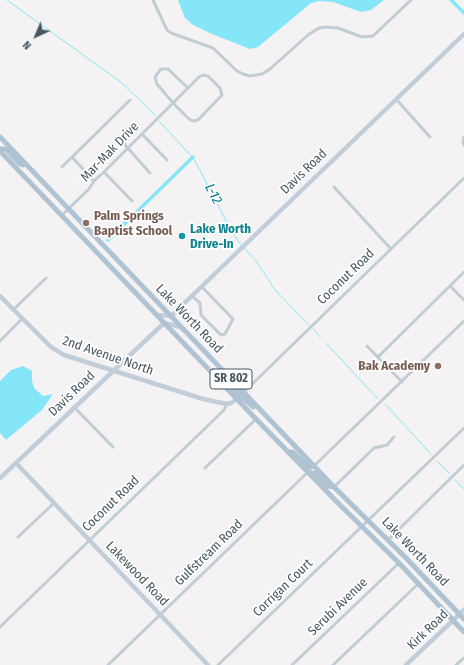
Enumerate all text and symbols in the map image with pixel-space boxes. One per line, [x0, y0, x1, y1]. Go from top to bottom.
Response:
north arrow [16, 16, 56, 56]
text: N [20, 38, 34, 52]
street label: Mar-Mak Drive [78, 119, 142, 185]
street label: Davis Road [278, 146, 330, 198]
water label: L-12 [201, 181, 225, 207]
place label: Palm Springs Baptist School [94, 208, 172, 239]
marker: Palm Springs Baptist School [81, 218, 91, 228]
place label: Lake Worth Drive-In [190, 221, 251, 252]
marker: Lake Worth Drive-In [177, 231, 187, 241]
street label: Coconut Road [314, 246, 378, 308]
street label: Lake Worth Road [152, 281, 226, 357]
street label: 2nd Avenue North [61, 333, 155, 379]
place label: Bak Academy [358, 358, 430, 374]
marker: Bak Academy [433, 361, 443, 371]
street label: Davis Road [46, 368, 98, 420]
road number: SR 802 [210, 369, 252, 389]
street label: Coconut Road [79, 473, 143, 535]
street label: Lake Worth Road [378, 514, 452, 590]
street label: Gulfstream Road [172, 517, 246, 589]
street label: Lakewood Road [102, 539, 172, 609]
street label: Corrigan Court [250, 556, 316, 620]
street label: Serubi Avenue [305, 575, 371, 639]
street label: Kirk Road [404, 607, 452, 653]

